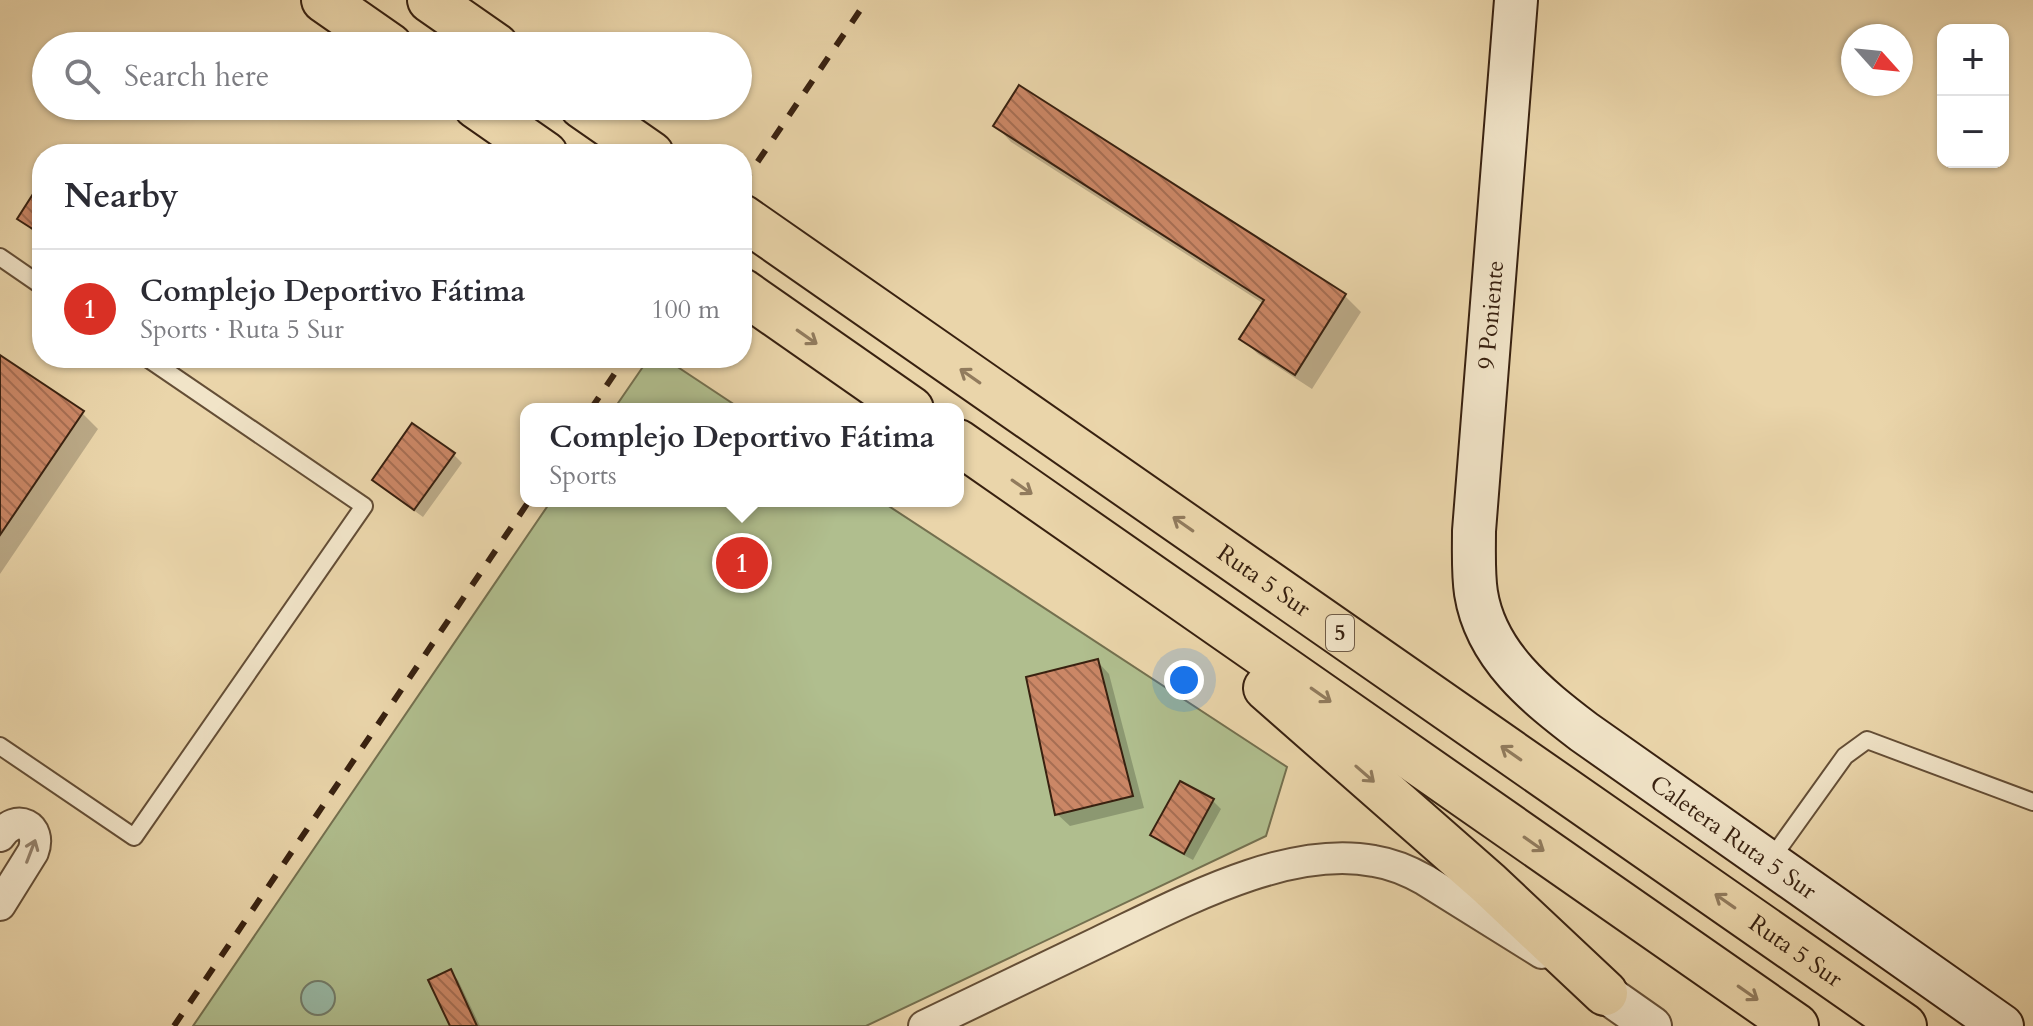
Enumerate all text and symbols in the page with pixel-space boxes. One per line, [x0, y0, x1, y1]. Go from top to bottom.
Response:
north arrow [1841, 24, 1913, 96]
map controls [1937, 24, 2009, 168]
button: + [1937, 24, 2009, 96]
search box [32, 32, 752, 120]
icon: search [60, 54, 104, 98]
text: Search here [124, 56, 269, 97]
button: − [1937, 96, 2009, 168]
text: Nearby [64, 173, 179, 219]
street label: 9 Poniente [1470, 259, 1512, 371]
text: Complejo Deportivo Fátima [140, 271, 525, 312]
text: 1 [83, 292, 97, 327]
text: 100 m [651, 292, 720, 327]
text: Sports · Ruta 5 Sur [140, 312, 344, 347]
one-way arrow [796, 329, 818, 345]
one-way arrow [959, 368, 981, 384]
popup [520, 403, 964, 507]
text: Complejo Deportivo Fátima [549, 417, 935, 458]
text: Sports [549, 458, 617, 493]
one-way arrow [1011, 478, 1032, 495]
one-way arrow [1173, 516, 1195, 532]
pin: 1 [716, 533, 768, 593]
street label: Ruta 5 Sur [1211, 536, 1317, 625]
road number: 5 [1326, 615, 1354, 651]
your location [1164, 660, 1204, 700]
one-way arrow [1310, 687, 1332, 703]
one-way arrow [1501, 745, 1523, 761]
one-way arrow [1355, 765, 1375, 783]
street label: Caletera Ruta 5 Sur [1643, 767, 1823, 907]
one-way arrow [1523, 836, 1545, 852]
one-way arrow [25, 839, 39, 864]
one-way arrow [1714, 893, 1736, 909]
street label: Ruta 5 Sur [1742, 907, 1849, 995]
one-way arrow [1736, 985, 1758, 1001]

